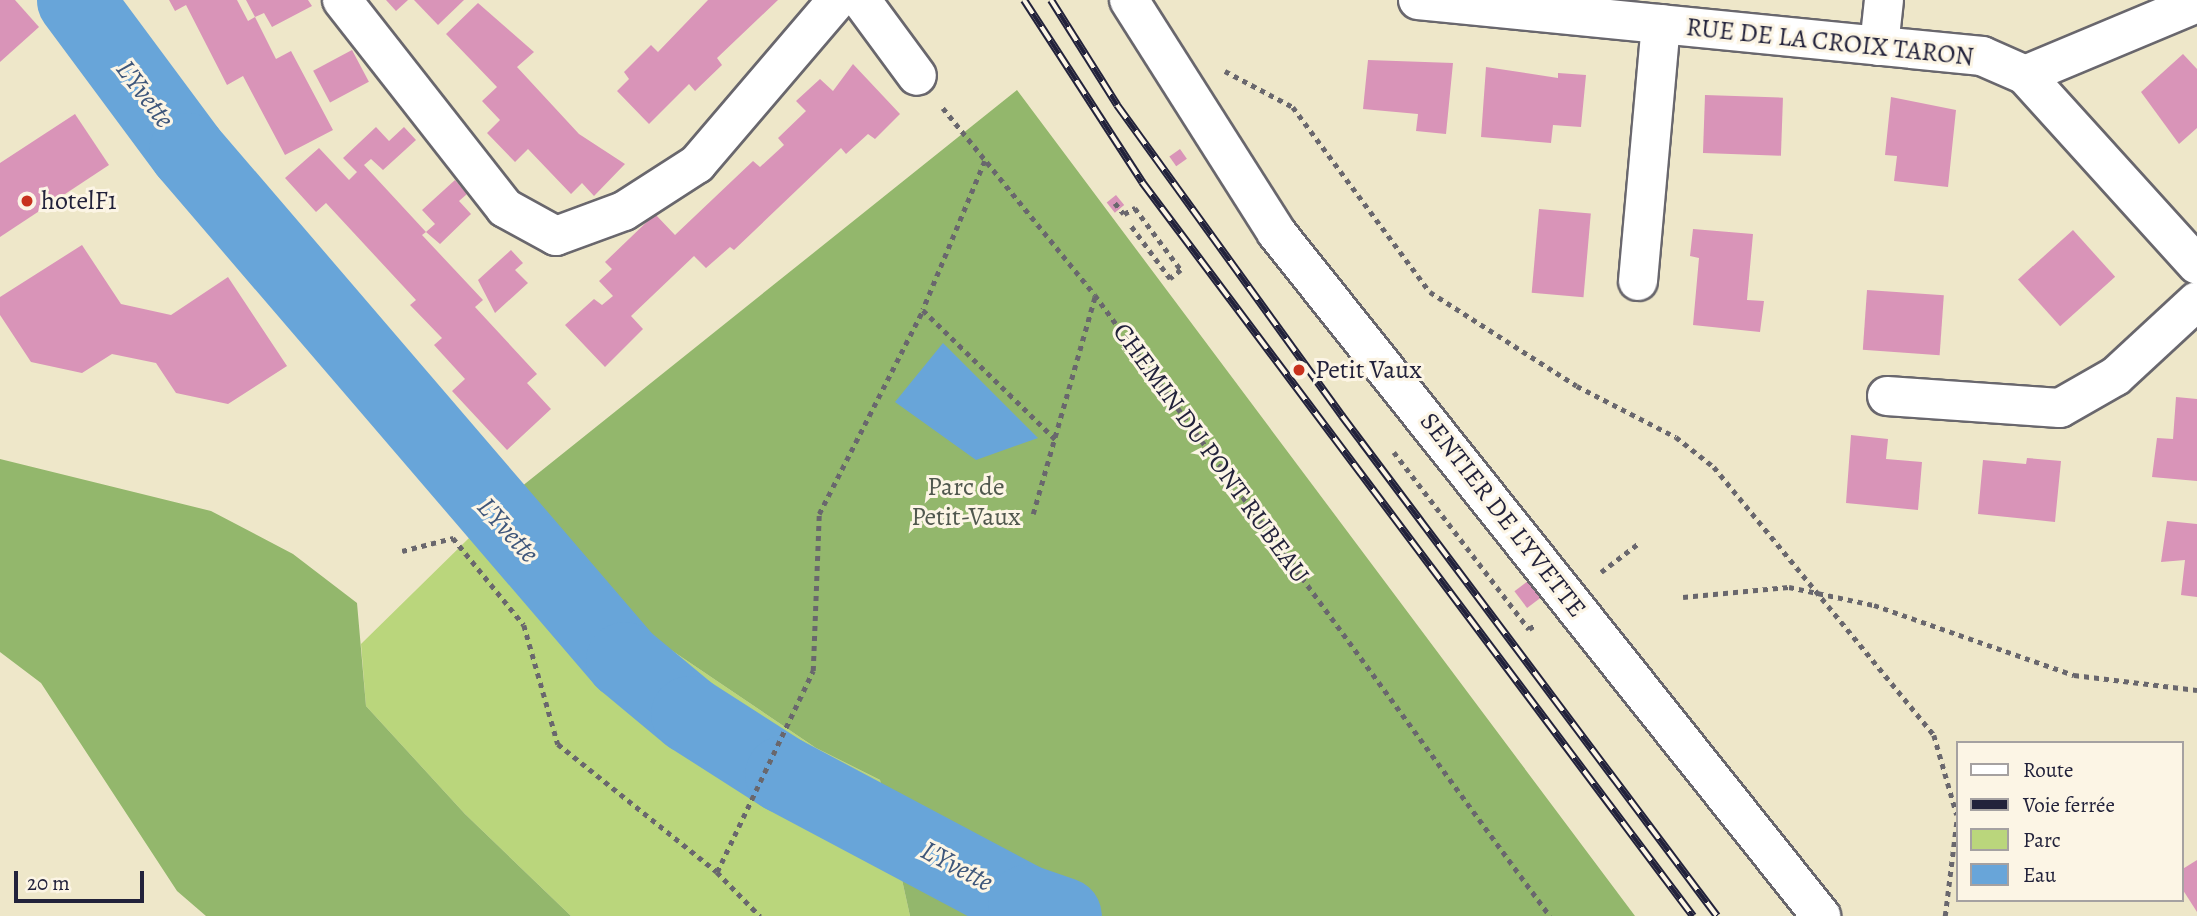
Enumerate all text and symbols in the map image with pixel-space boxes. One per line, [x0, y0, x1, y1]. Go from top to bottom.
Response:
street label: RUE DE LA CROIX TARON [1685, 11, 1975, 73]
water label: L'Yvette [109, 53, 181, 135]
place label: hotelF1 [41, 185, 117, 217]
marker: hotelF1 [19, 193, 35, 209]
street label: CHEMIN DU PONT RUBEAU [1106, 317, 1316, 589]
place label: Petit Vaux [1315, 354, 1422, 386]
marker: Petit Vaux [1289, 360, 1309, 380]
street label: SENTIER DE L'YVETTE [1413, 406, 1593, 624]
park label: Parc de Petit-Vaux [911, 471, 1021, 532]
water label: L'Yvette [470, 490, 546, 570]
legend [1955, 741, 2183, 902]
text: Route [2023, 756, 2073, 784]
text: Voie ferrée [2023, 791, 2115, 819]
text: Parc [2023, 826, 2061, 854]
water label: L'Yvette [915, 833, 999, 899]
scale bar [18, 856, 147, 900]
text: Eau [2023, 861, 2056, 889]
text: 20 m [27, 869, 70, 897]

